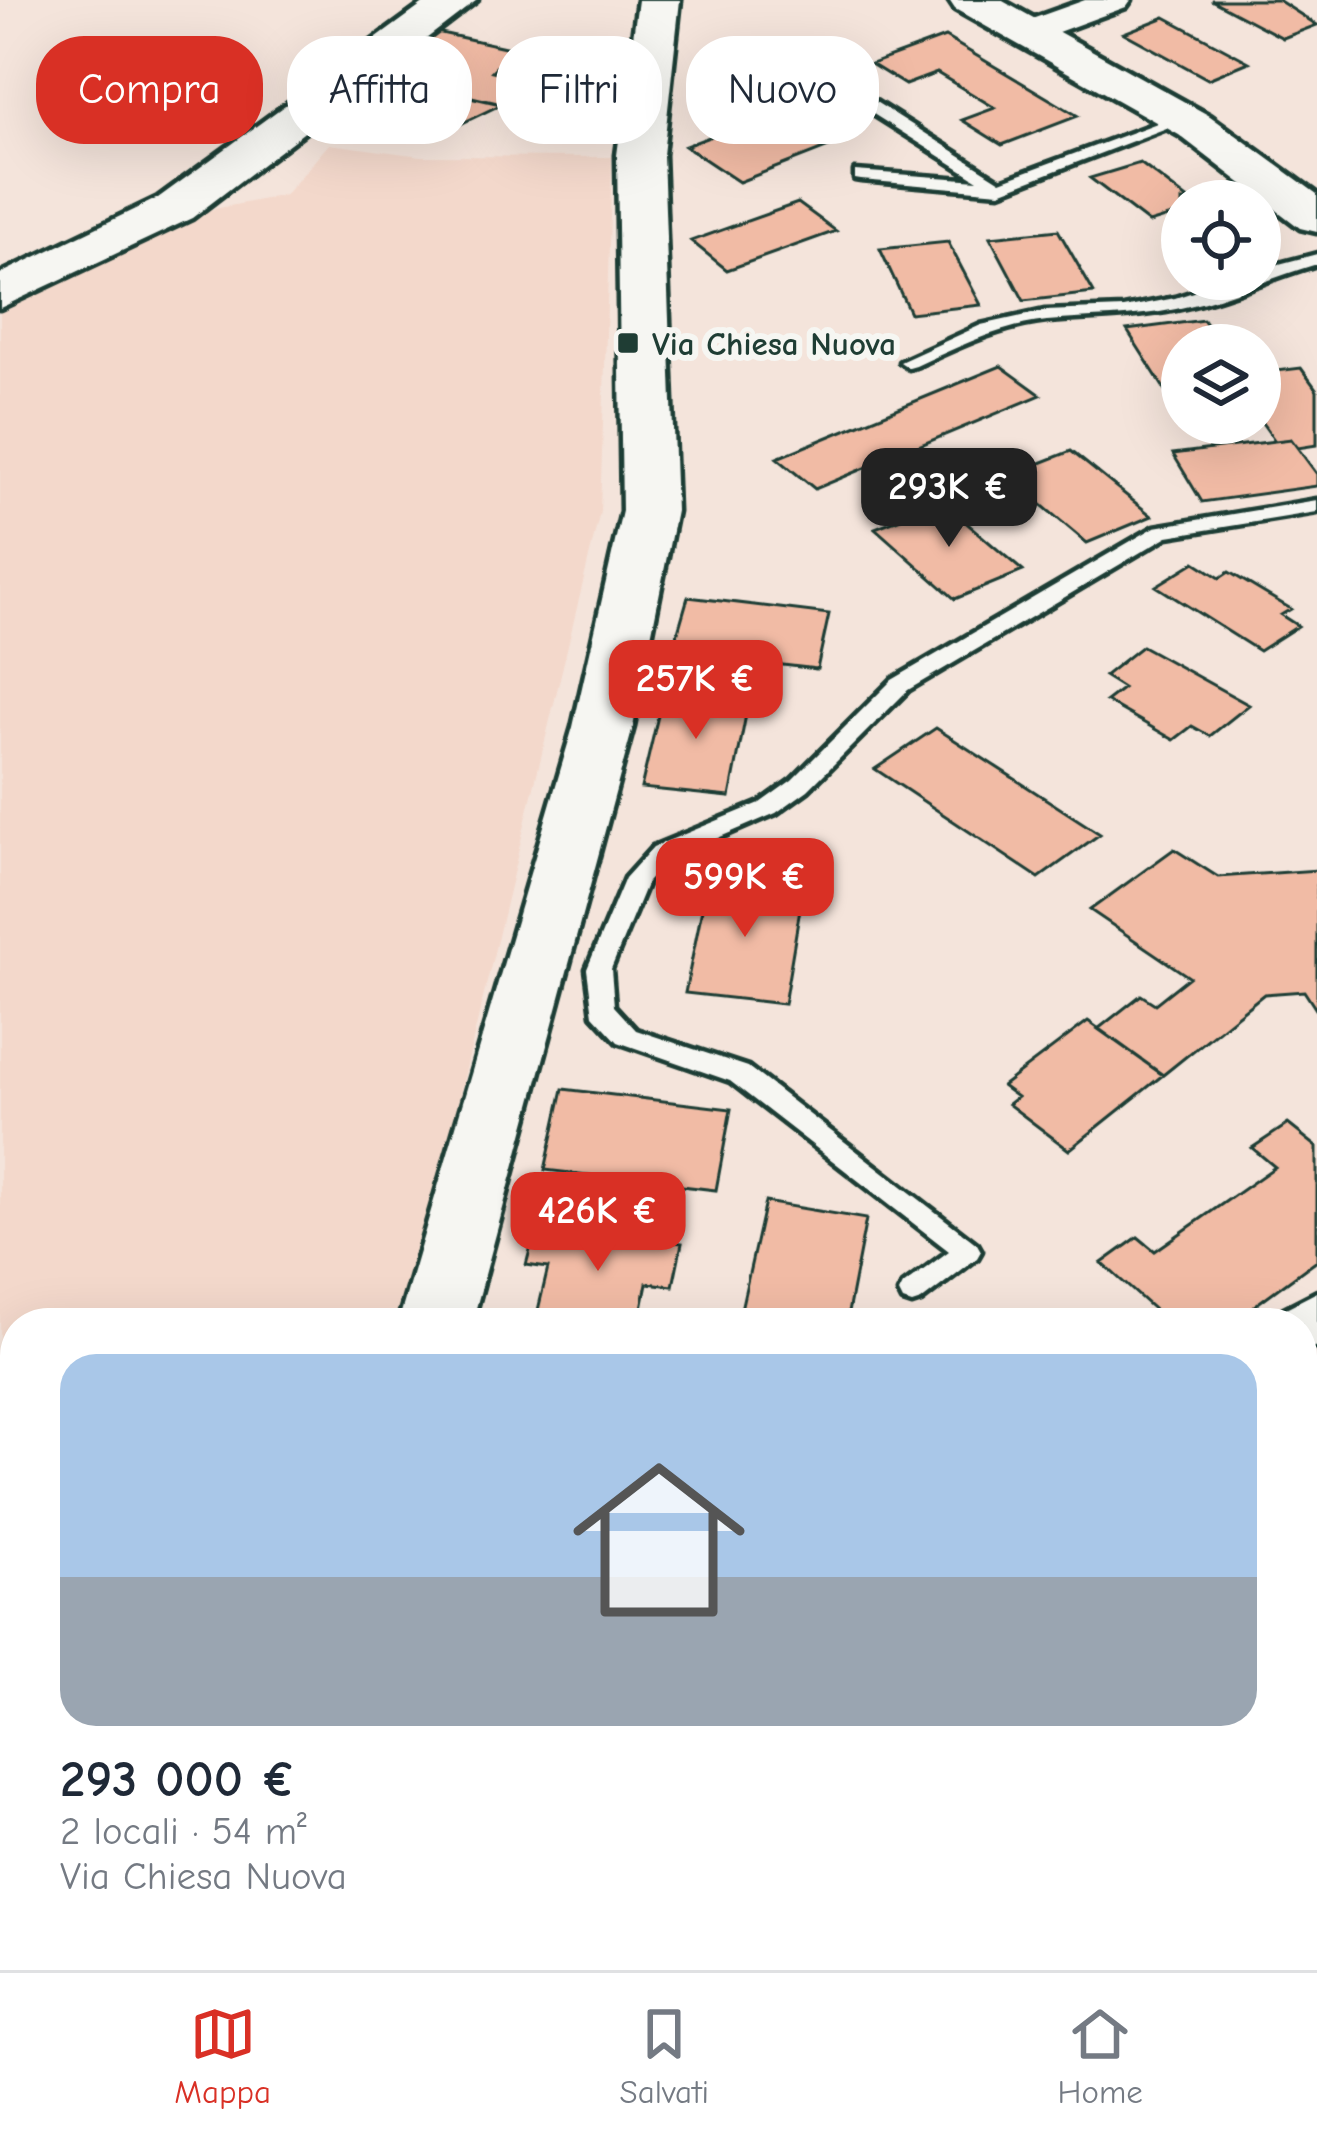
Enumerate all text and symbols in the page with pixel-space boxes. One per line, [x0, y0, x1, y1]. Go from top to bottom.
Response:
chip: Compra [36, 36, 263, 144]
chip: Affitta [287, 36, 472, 144]
chip: Filtri [496, 36, 662, 144]
chip: Nuovo [686, 36, 879, 144]
map controls [1161, 180, 1281, 444]
button: locate [1161, 180, 1281, 300]
button: layers [1161, 324, 1281, 444]
place label: Via Chiesa Nuova [652, 325, 896, 363]
marker: Via Chiesa Nuova [615, 330, 641, 356]
pin: 293K € [851, 448, 1047, 550]
text: 293K € [888, 464, 1010, 509]
pin: 257K € [598, 640, 794, 742]
text: 257K € [636, 656, 756, 701]
pin: 599K € [647, 838, 843, 940]
text: 599K € [683, 854, 807, 899]
pin: 426K € [500, 1172, 696, 1274]
text: 426K € [538, 1188, 658, 1233]
icon: home [551, 1432, 767, 1648]
text: 293 000 € [60, 1750, 296, 1809]
text: 2 locali · 54 m² [60, 1809, 307, 1854]
text: Via Chiesa Nuova [60, 1854, 347, 1899]
tab: Mappa [174, 2001, 271, 2111]
tab: Salvati [620, 2001, 709, 2111]
tab: Home [1058, 2001, 1143, 2111]

